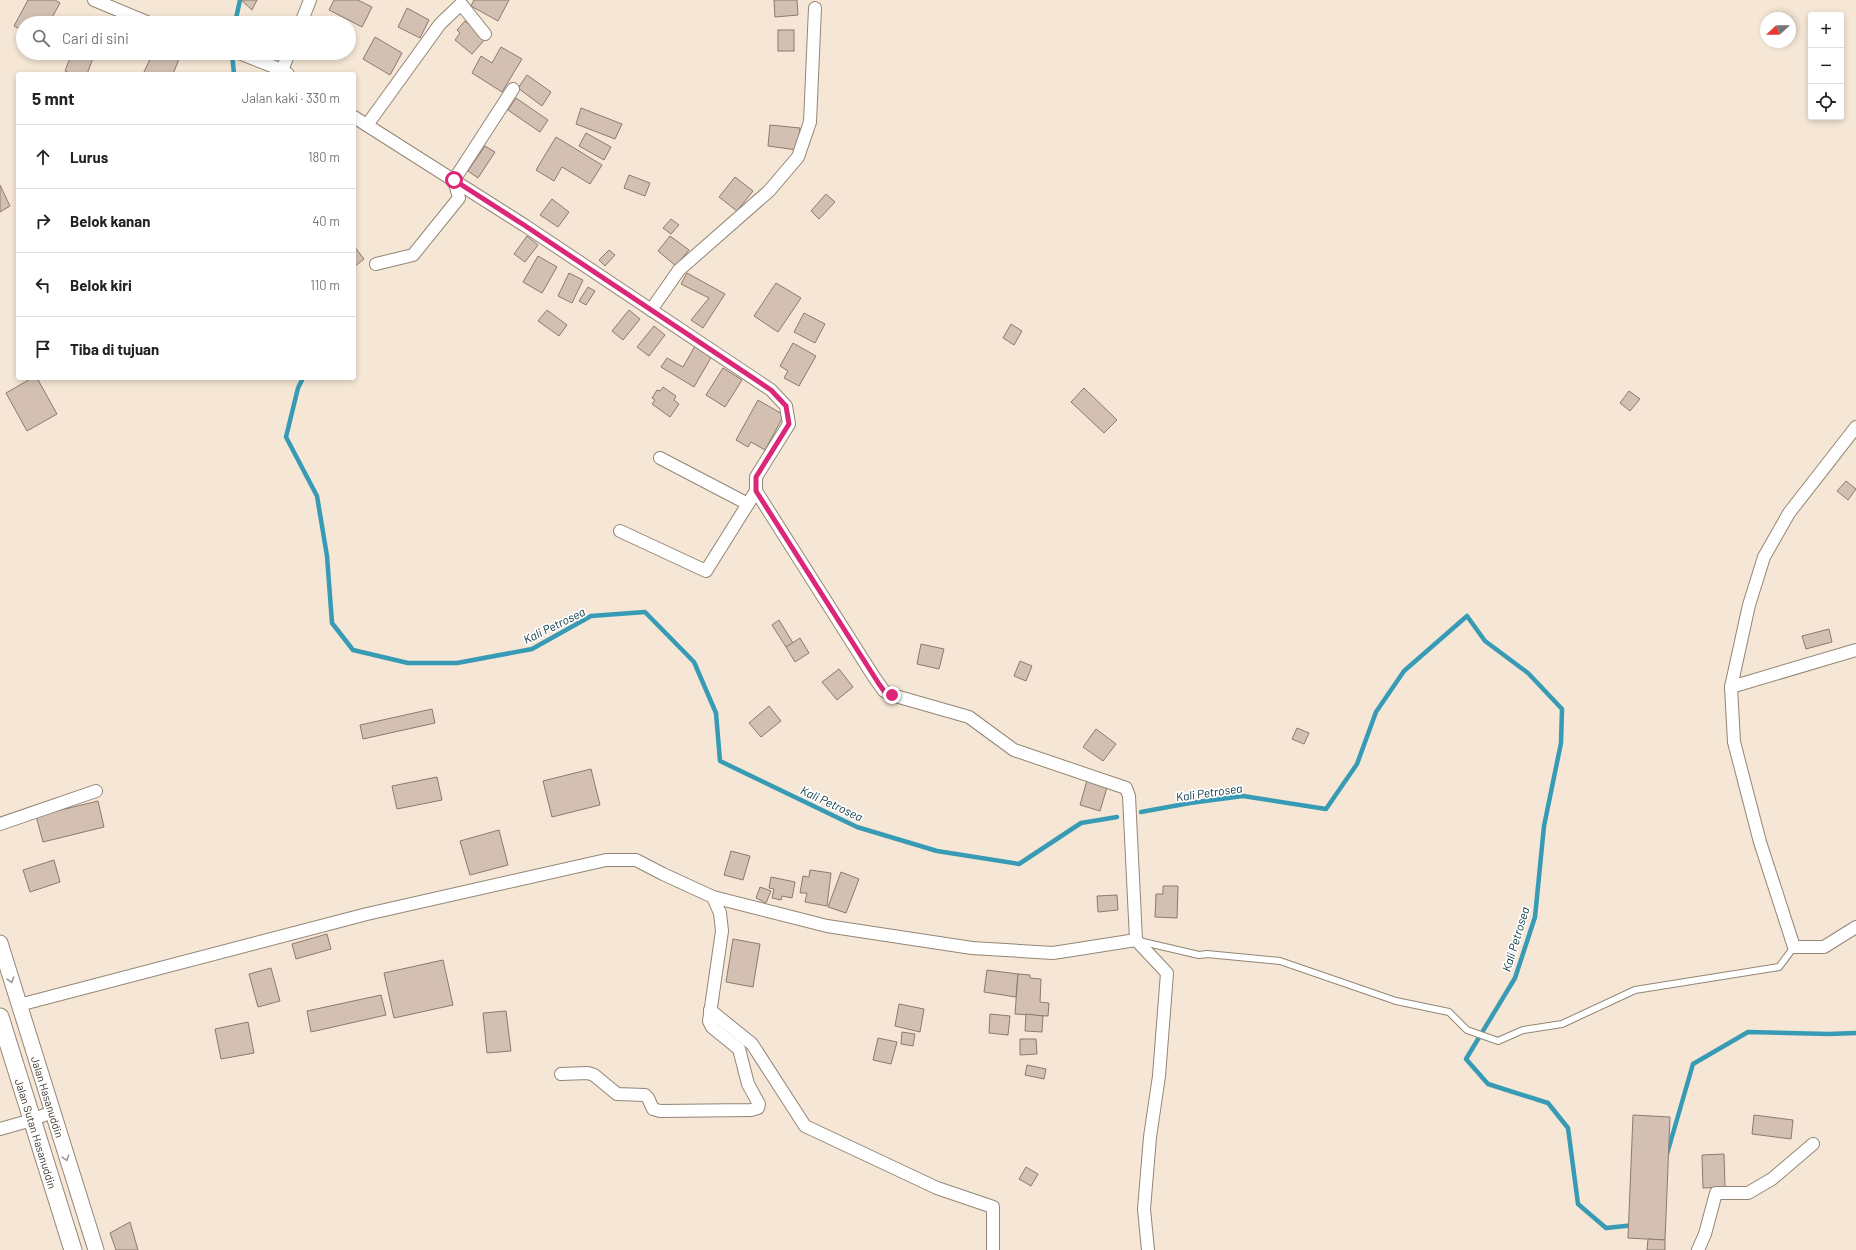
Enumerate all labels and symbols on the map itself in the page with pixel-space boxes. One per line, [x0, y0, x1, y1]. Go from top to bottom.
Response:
north arrow [1760, 12, 1796, 48]
route start [445, 171, 463, 189]
water label: Kali Petrosea [521, 604, 587, 646]
route end [883, 686, 901, 704]
water label: Kali Petrosea [1175, 780, 1243, 804]
water label: Kali Petrosea [799, 782, 865, 824]
water label: Kali Petrosea [1499, 905, 1531, 973]
one-way arrow [6, 976, 15, 983]
street label: Jalan Hasanuddin [29, 1054, 67, 1139]
street label: Jalan Sutan Hasanuddin [13, 1077, 60, 1190]
one-way arrow [61, 1154, 70, 1161]

